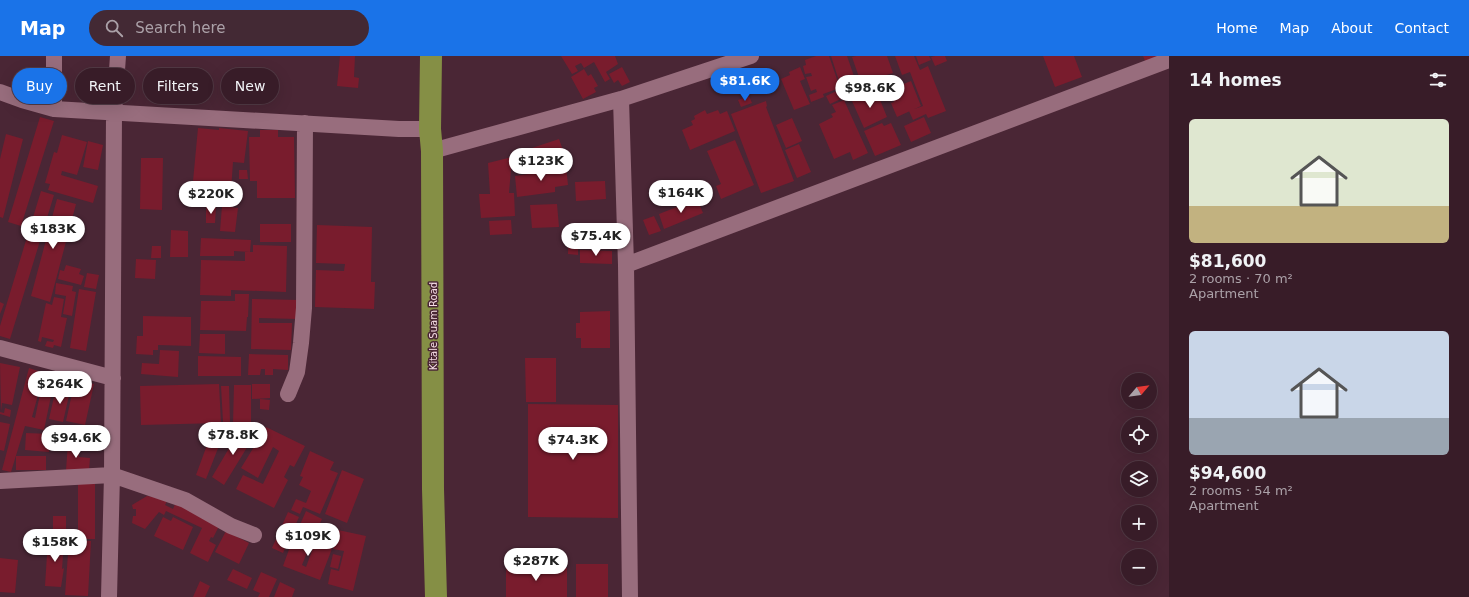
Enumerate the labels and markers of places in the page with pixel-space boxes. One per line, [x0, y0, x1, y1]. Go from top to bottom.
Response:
pin: $81.6K [712, 68, 778, 102]
pin: $98.6K [837, 75, 903, 109]
pin: $123K [513, 148, 569, 182]
pin: $164K [653, 180, 709, 214]
pin: $220K [183, 181, 239, 215]
pin: $183K [25, 216, 81, 250]
pin: $75.4K [563, 223, 629, 257]
pin: $264K [32, 371, 88, 405]
pin: $78.8K [200, 422, 266, 456]
pin: $94.6K [43, 425, 109, 459]
pin: $74.3K [540, 427, 606, 461]
pin: $109K [280, 523, 336, 557]
pin: $158K [27, 529, 83, 563]
pin: $287K [508, 548, 564, 582]

